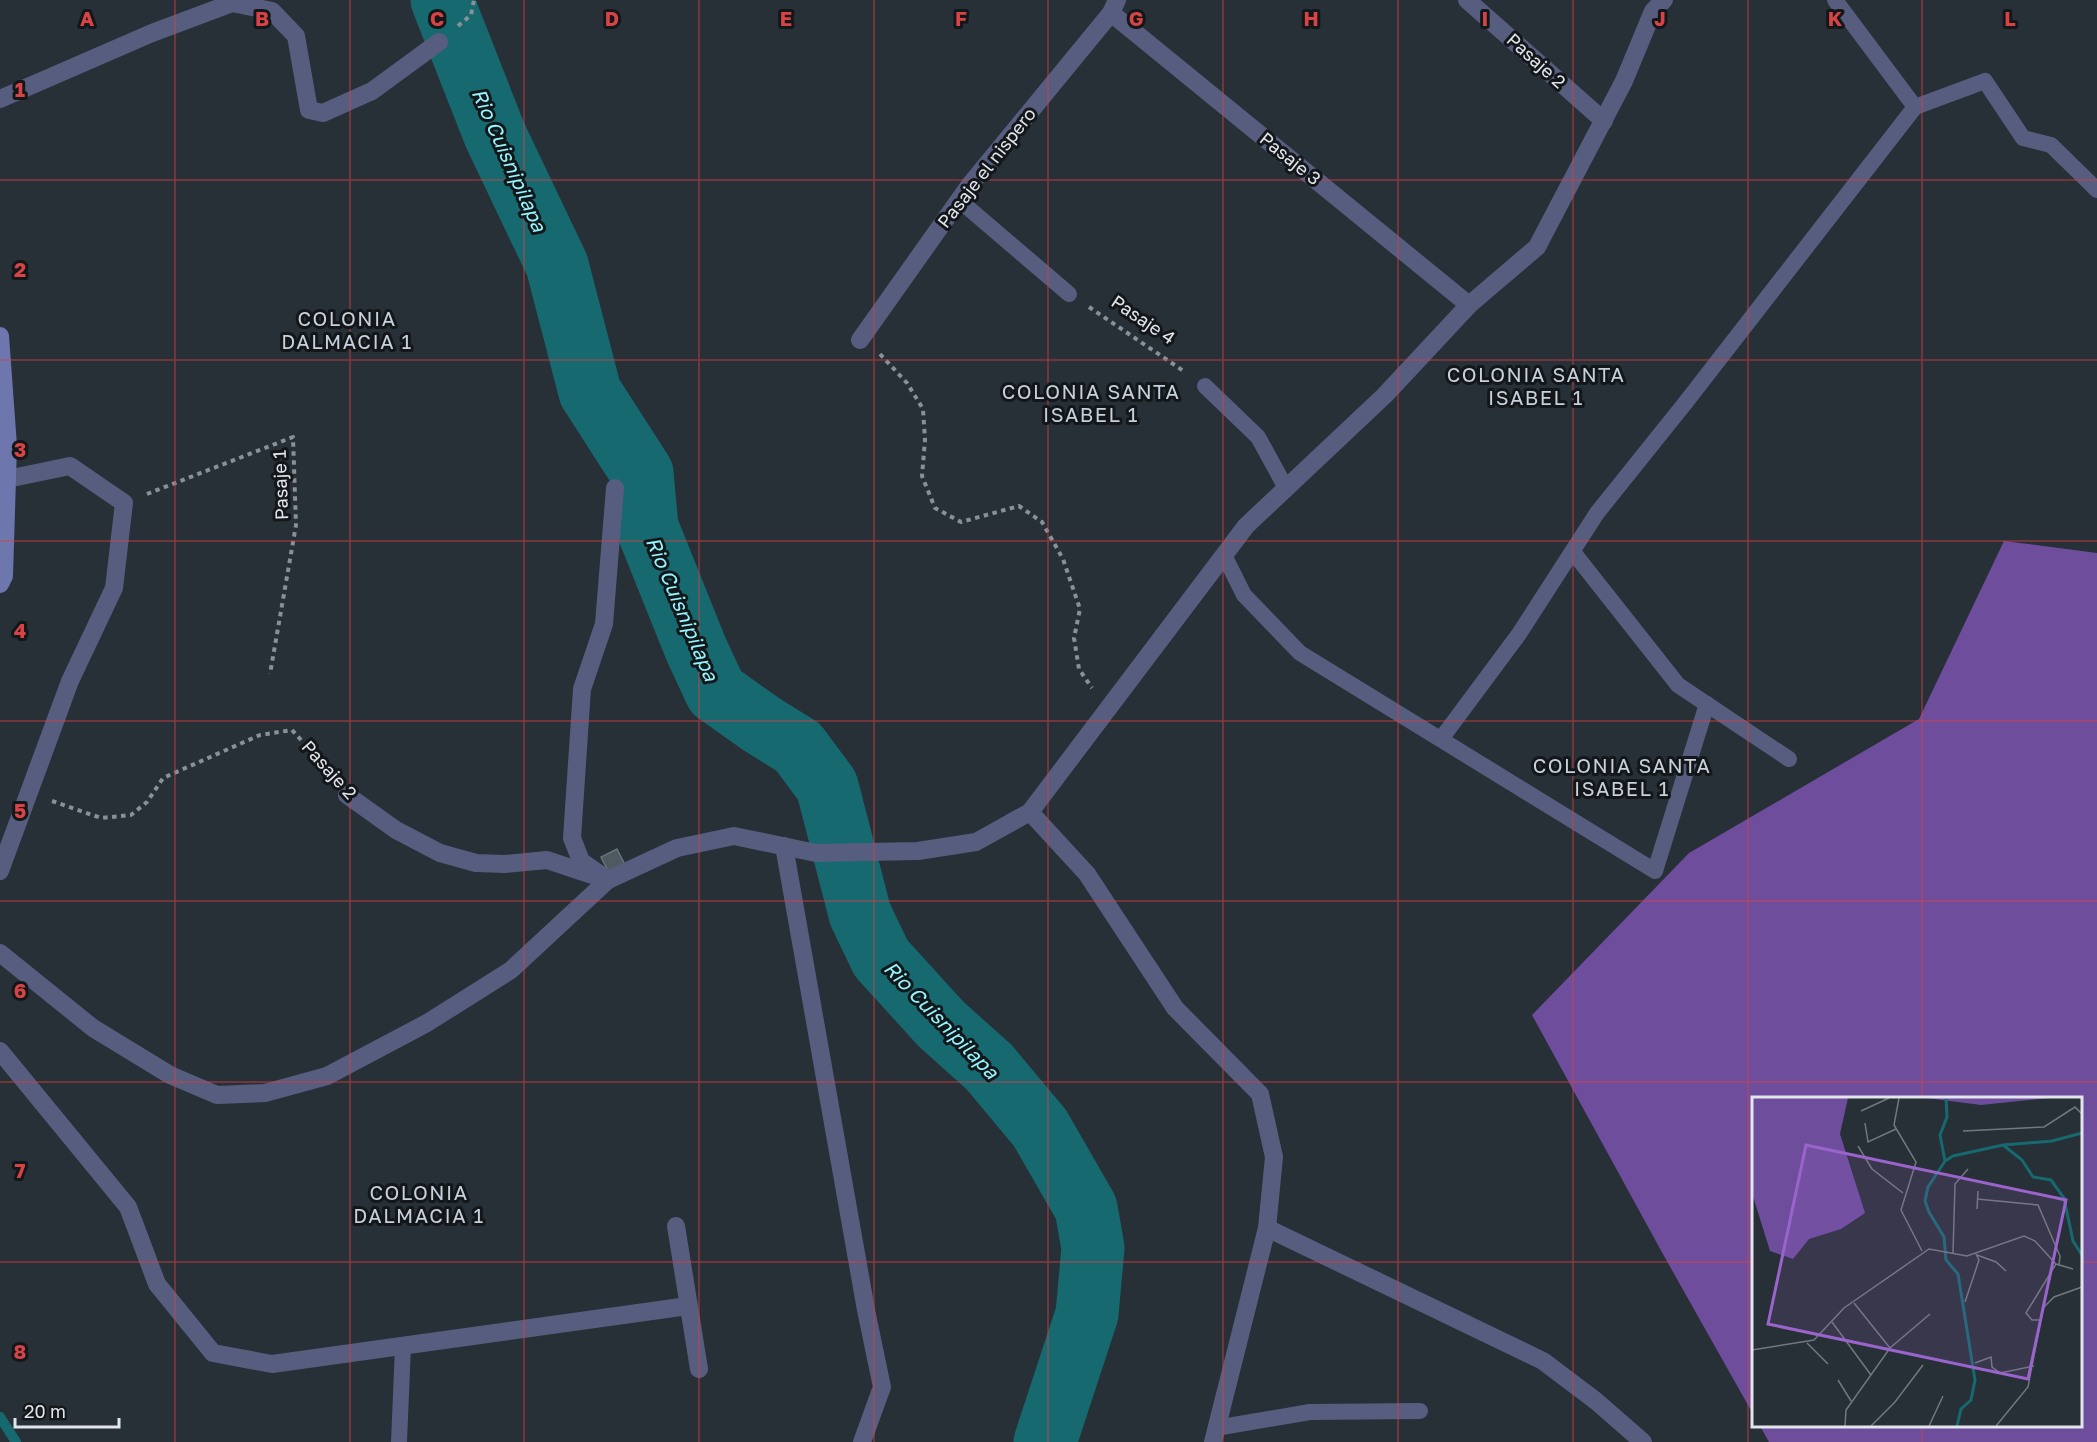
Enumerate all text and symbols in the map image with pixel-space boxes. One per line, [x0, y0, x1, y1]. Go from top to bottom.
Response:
text: A [80, 6, 94, 30]
text: B [255, 6, 269, 30]
text: C [430, 6, 444, 30]
text: D [605, 6, 619, 30]
text: E [780, 6, 792, 30]
text: F [955, 6, 967, 30]
text: G [1129, 6, 1143, 30]
text: H [1303, 6, 1319, 30]
text: I [1482, 6, 1488, 30]
text: J [1654, 6, 1666, 30]
text: K [1828, 6, 1843, 30]
text: L [2004, 6, 2016, 30]
street label: Pasaje 2 [1503, 28, 1571, 92]
text: 1 [15, 77, 25, 101]
water label: Rio Cuisnipilapa [468, 84, 553, 236]
street label: Pasaje el nispero [932, 103, 1040, 232]
street label: Pasaje 3 [1256, 127, 1325, 189]
text: 2 [14, 257, 26, 281]
street label: Pasaje 4 [1107, 290, 1180, 348]
district label: COLONIA DALMACIA 1 [281, 306, 413, 353]
district label: COLONIA SANTA ISABEL 1 [1447, 362, 1625, 409]
district label: COLONIA SANTA ISABEL 1 [1002, 379, 1180, 426]
text: 3 [14, 437, 26, 461]
street label: Pasaje 1 [268, 449, 292, 520]
water label: Rio Cuisnipilapa [642, 533, 724, 685]
text: 4 [14, 618, 26, 642]
street label: Pasaje 2 [298, 735, 362, 803]
district label: COLONIA SANTA ISABEL 1 [1533, 753, 1711, 800]
text: 5 [14, 798, 26, 822]
water label: Rio Cuisnipilapa [880, 955, 1004, 1084]
text: 6 [14, 978, 26, 1002]
inset map [1752, 1097, 2082, 1427]
text: 7 [15, 1158, 26, 1182]
district label: COLONIA DALMACIA 1 [353, 1180, 485, 1227]
text: 8 [14, 1339, 26, 1363]
scale bar [15, 1391, 118, 1429]
text: 20 m [24, 1400, 66, 1422]

